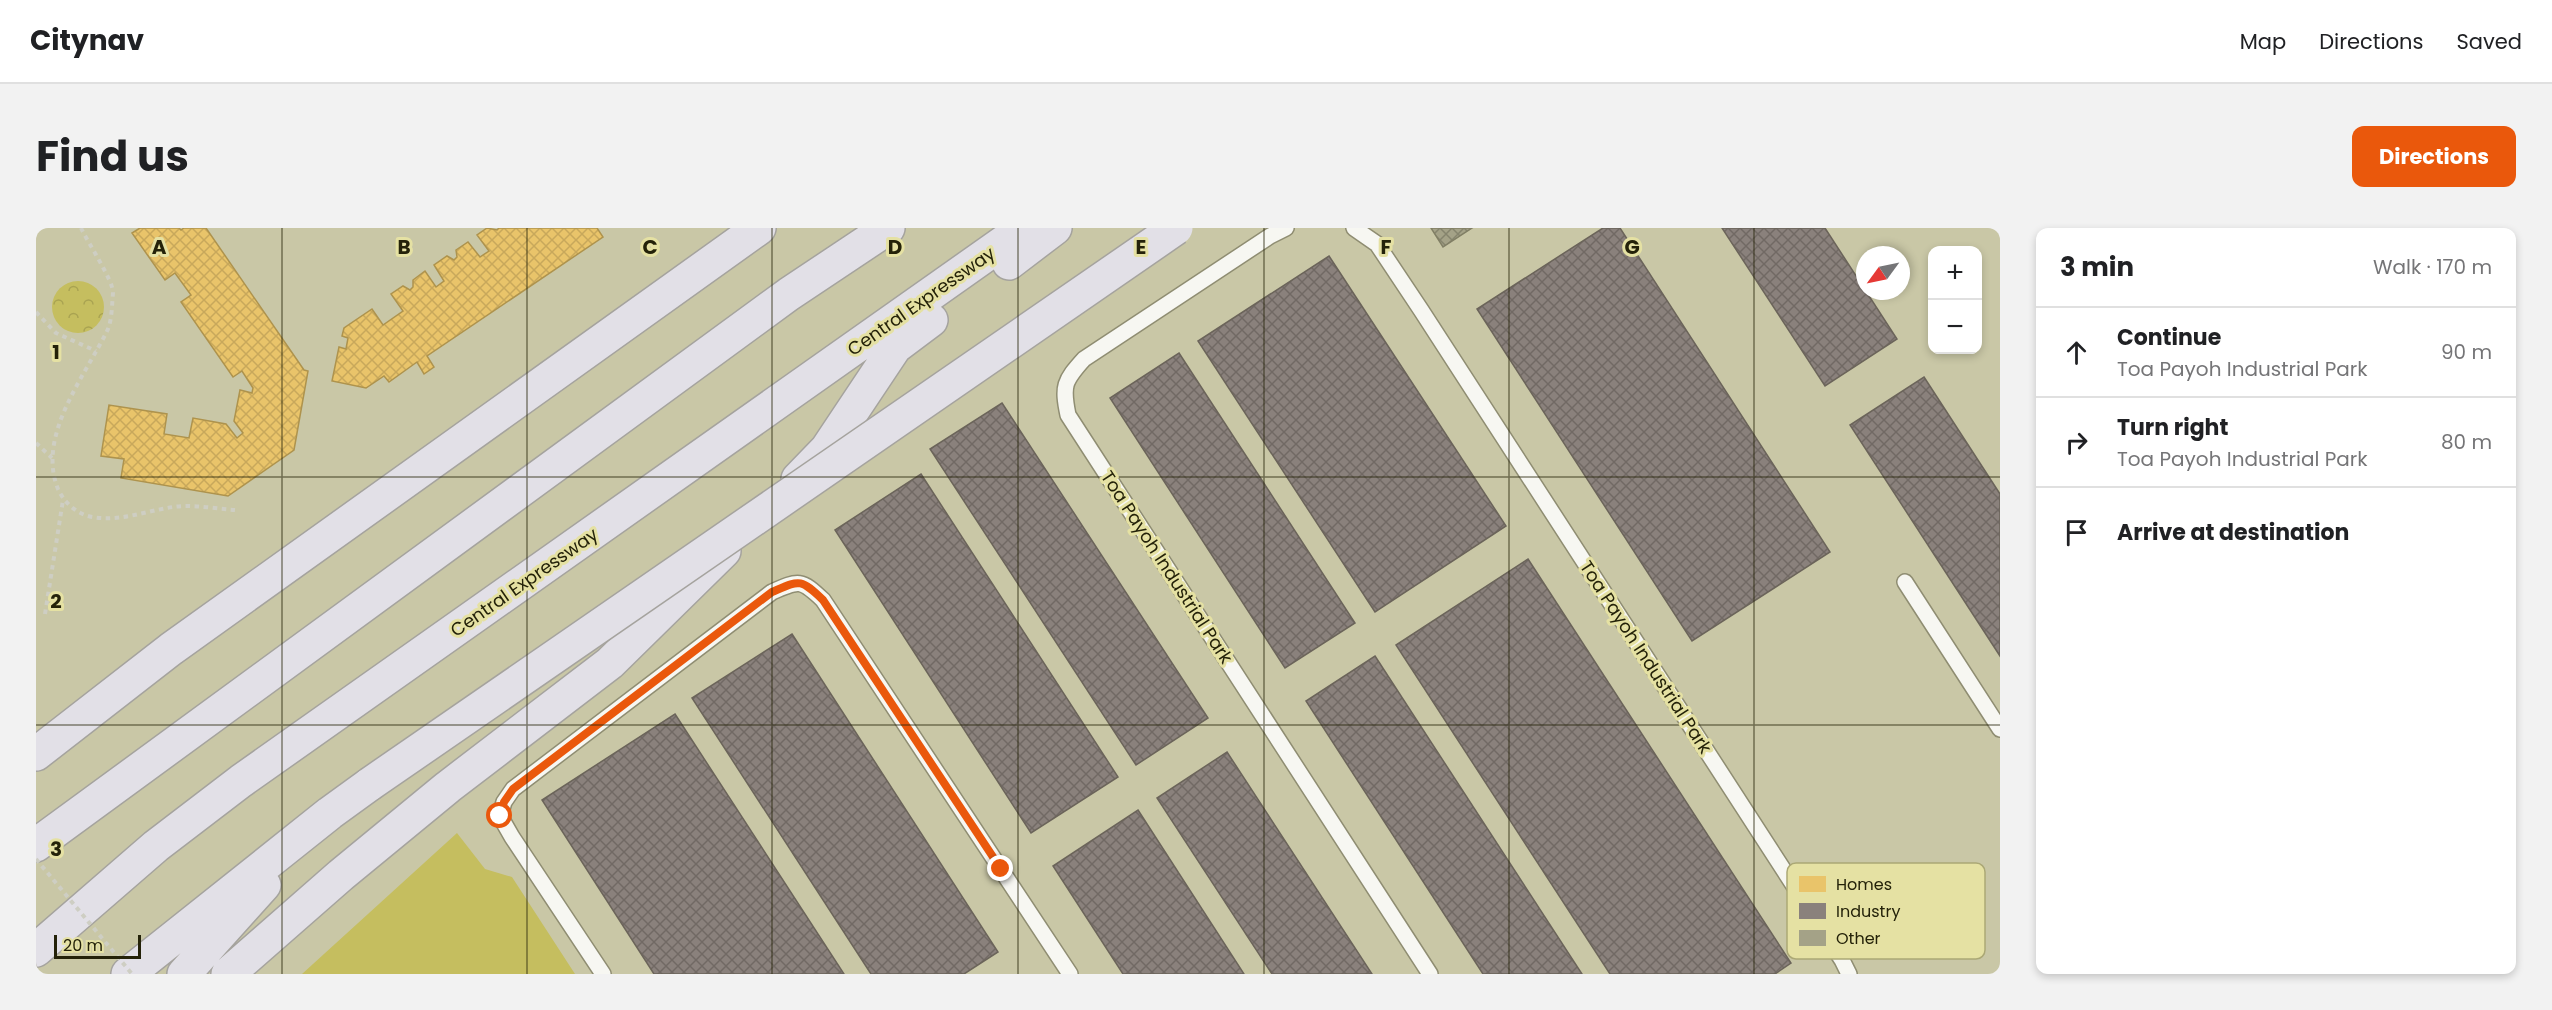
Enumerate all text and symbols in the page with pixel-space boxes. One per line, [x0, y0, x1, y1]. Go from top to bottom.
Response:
text: Citynav [30, 21, 144, 60]
text: Map [2240, 27, 2286, 56]
text: Directions [2319, 27, 2423, 56]
text: Saved [2456, 27, 2522, 56]
button: Directions [2352, 126, 2516, 187]
text: Find us [36, 127, 189, 186]
text: A [152, 233, 167, 261]
text: B [397, 233, 411, 261]
text: C [642, 233, 658, 261]
text: D [888, 233, 902, 261]
text: E [1136, 233, 1146, 261]
text: F [1381, 233, 1392, 261]
text: G [1624, 233, 1640, 261]
street label: Central Expressway [842, 241, 1000, 361]
north arrow [1856, 246, 1910, 300]
map controls [1928, 246, 1982, 354]
button: + [1928, 246, 1982, 300]
text: 3 min [2060, 249, 2134, 285]
text: Walk · 170 m [2373, 253, 2492, 281]
button: − [1928, 300, 1982, 354]
text: Continue [2117, 322, 2221, 353]
icon: ahead [2060, 336, 2093, 369]
text: 1 [52, 338, 60, 366]
text: 90 m [2441, 338, 2492, 366]
text: Toa Payoh Industrial Park [2117, 355, 2368, 383]
text: Turn right [2117, 412, 2228, 443]
icon: right [2060, 426, 2093, 459]
text: 80 m [2441, 428, 2492, 456]
text: Toa Payoh Industrial Park [2117, 445, 2368, 473]
street label: Toa Payoh Industrial Park [1095, 466, 1239, 669]
icon: arrive [2060, 516, 2093, 549]
text: Arrive at destination [2117, 517, 2349, 548]
street label: Central Expressway [445, 522, 603, 642]
street label: Toa Payoh Industrial Park [1574, 556, 1718, 759]
text: 2 [50, 587, 62, 615]
route start [486, 802, 512, 828]
text: 3 [50, 835, 62, 863]
route end [987, 855, 1013, 881]
legend [1787, 863, 1985, 959]
text: Homes [1836, 873, 1892, 896]
text: Industry [1836, 900, 1900, 923]
text: Other [1836, 927, 1881, 950]
scale bar [54, 932, 141, 960]
text: 20 m [63, 934, 103, 957]

